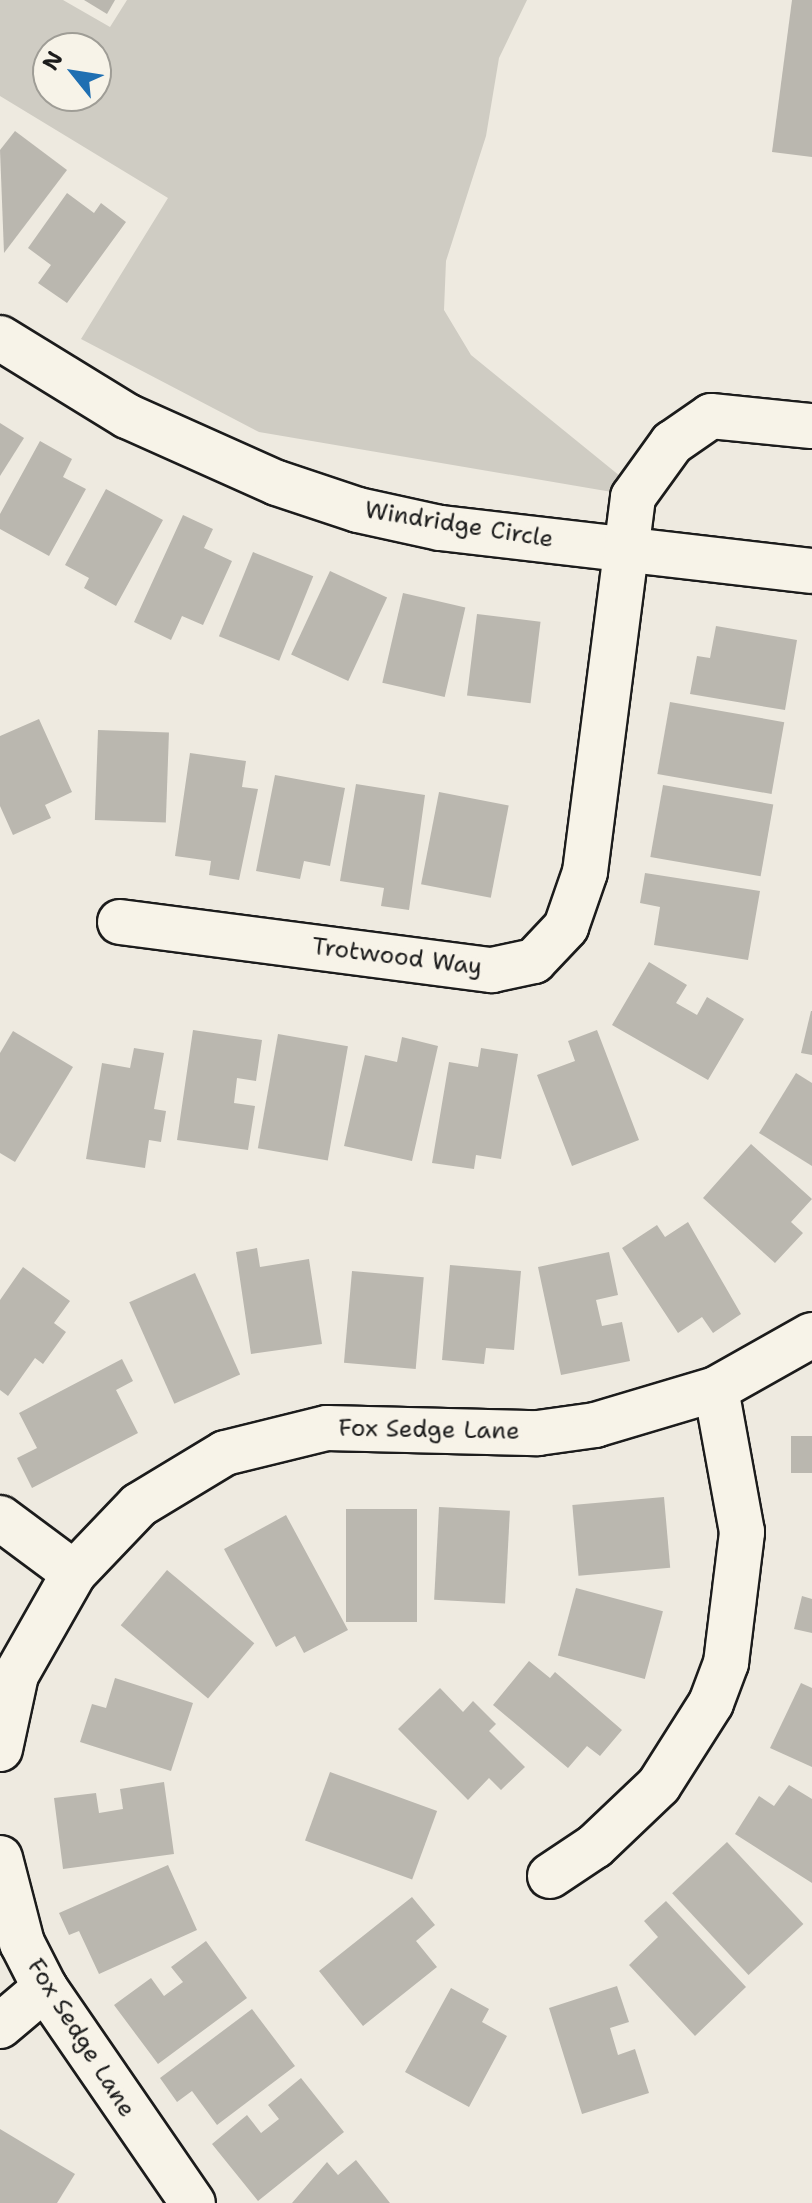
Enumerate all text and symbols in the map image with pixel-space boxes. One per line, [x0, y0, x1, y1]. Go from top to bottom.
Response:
north arrow [32, 32, 112, 112]
text: N [36, 46, 69, 76]
street label: Windridge Circle [363, 496, 555, 554]
street label: Trotwood Way [310, 932, 484, 982]
street label: Fox Sedge Lane [338, 1414, 520, 1446]
street label: Fox Sedge Lane [21, 1954, 141, 2122]

